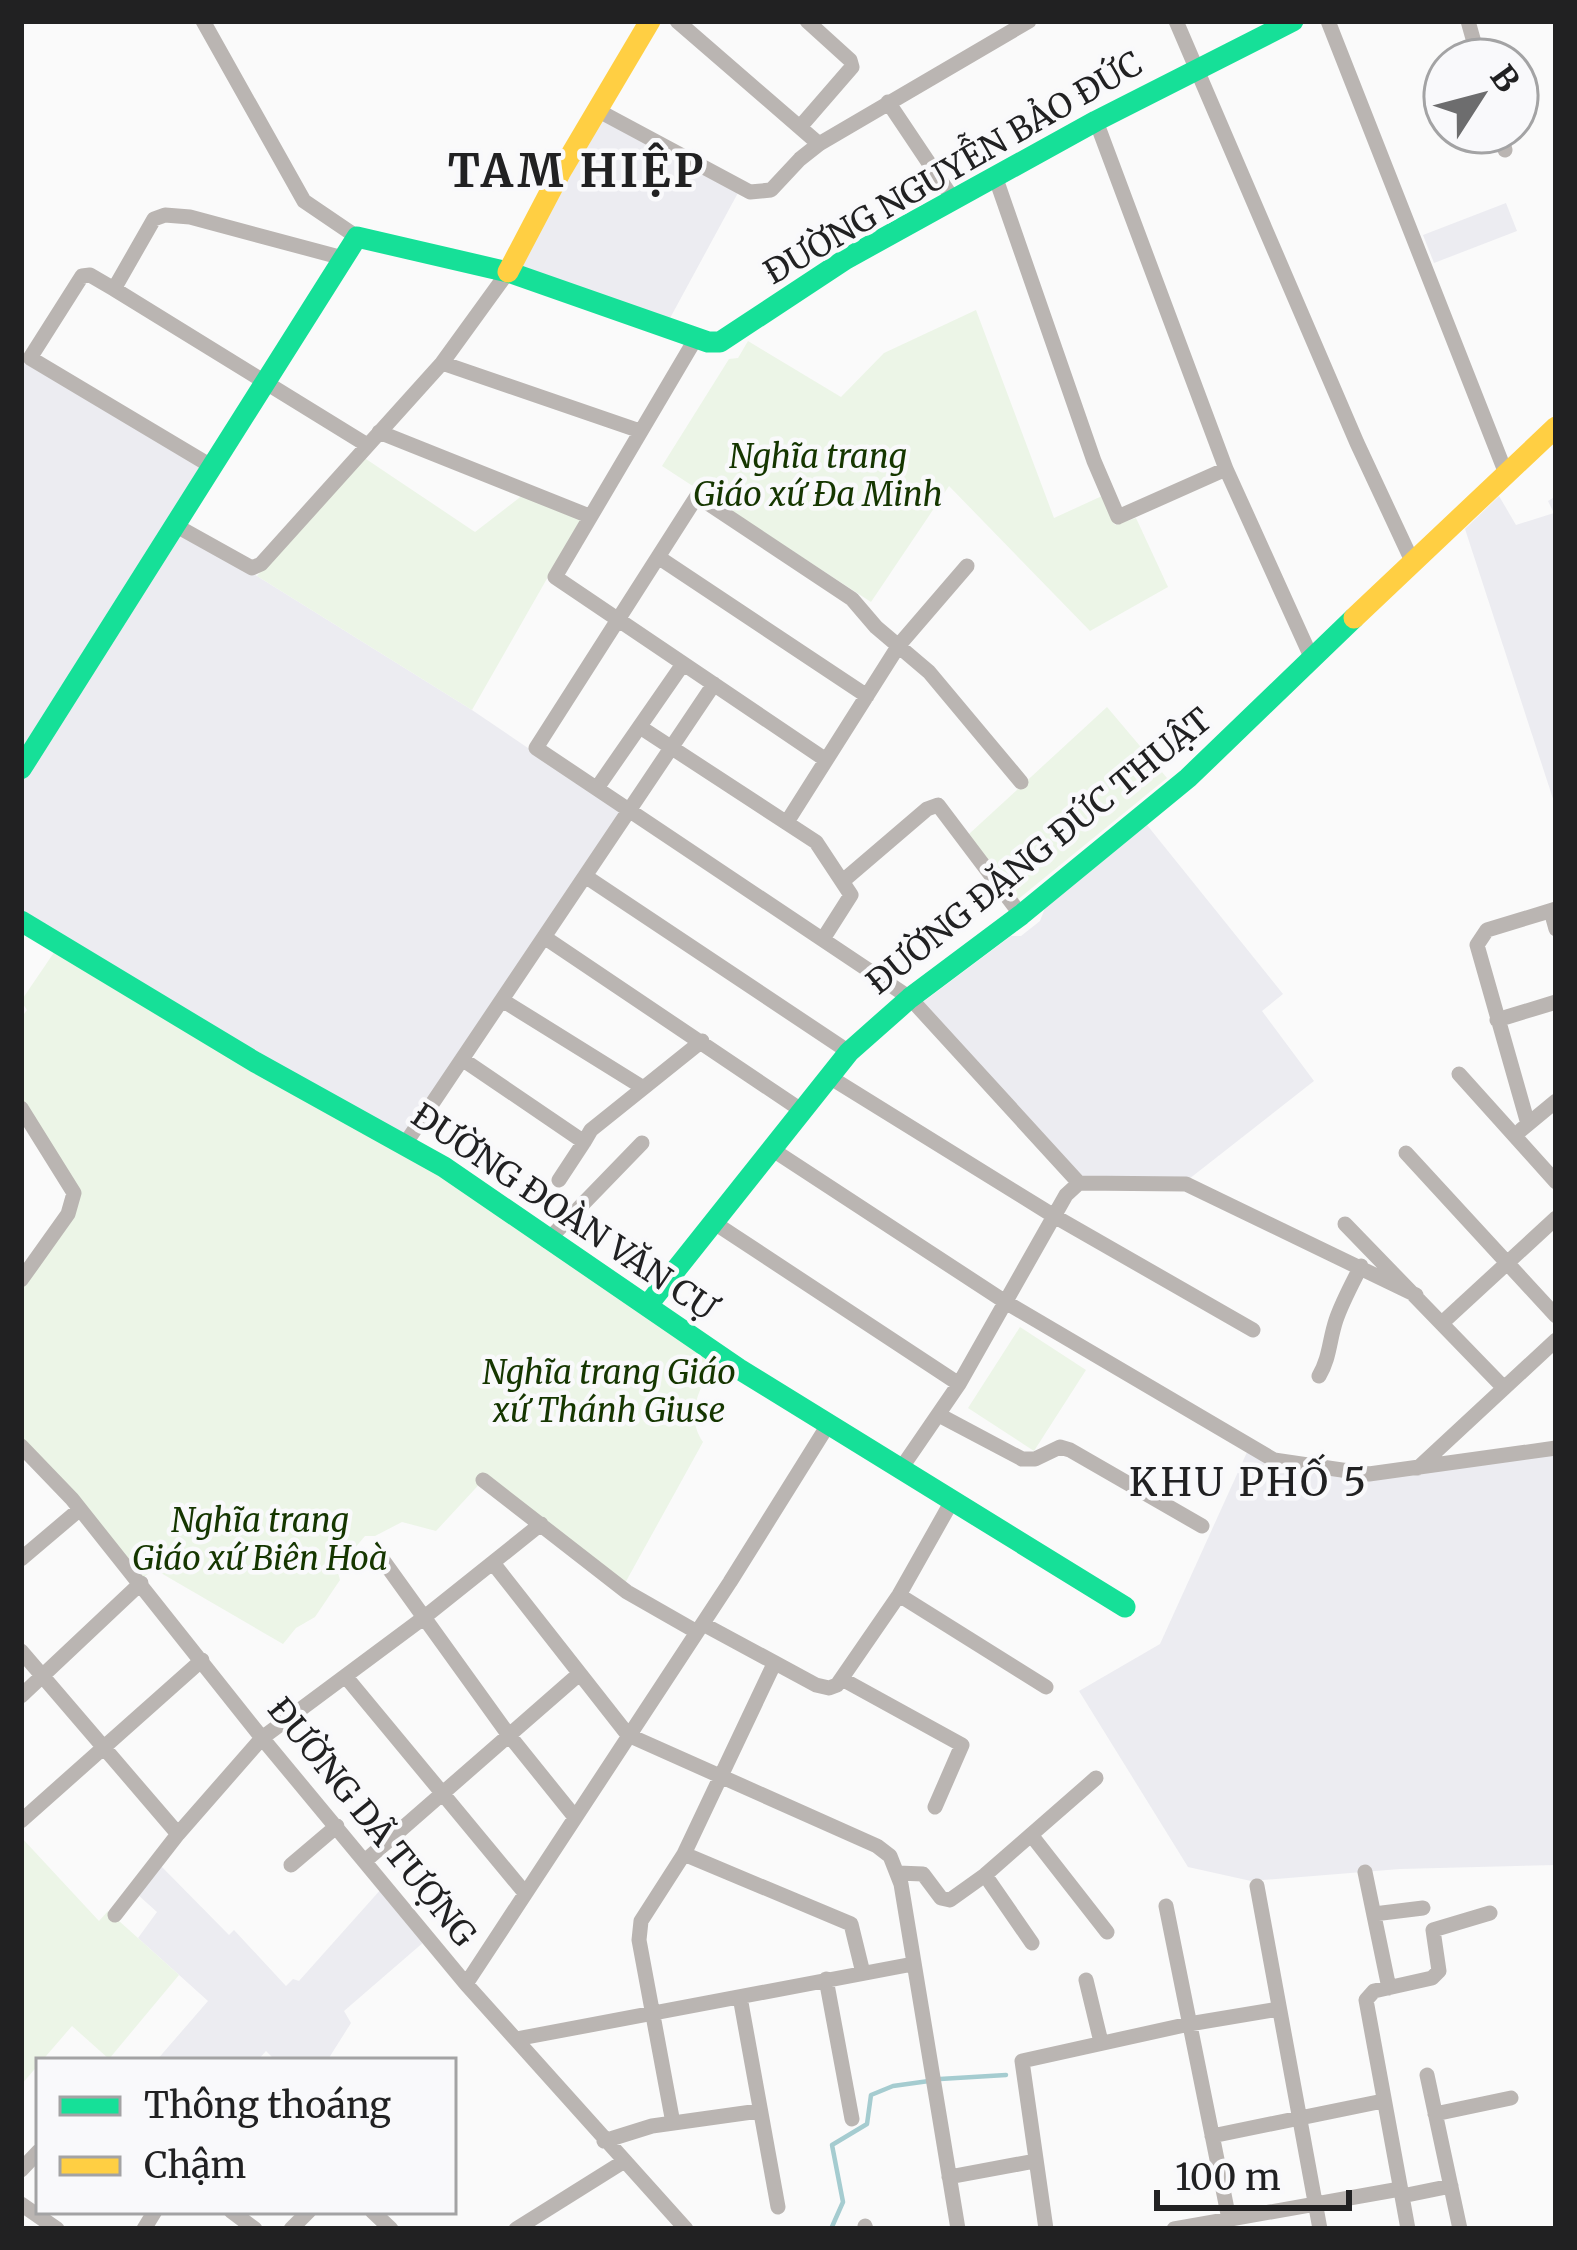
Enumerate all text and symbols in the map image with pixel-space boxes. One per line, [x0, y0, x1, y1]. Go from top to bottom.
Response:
north arrow [1421, 36, 1541, 156]
street label: ĐƯỜNG NGUYỄN BẢO ĐỨC [754, 38, 1149, 293]
text: B [1481, 57, 1528, 100]
district label: TAM HIỆP [448, 142, 706, 199]
park label: Nghĩa trang Giáo xứ Đa Minh [693, 436, 943, 515]
street label: ĐƯỜNG ĐẶNG ĐỨC THUẬT [857, 698, 1220, 1003]
street label: ĐƯỜNG ĐOÀN VĂN CỰ [404, 1093, 727, 1331]
park label: Nghĩa trang Giáo xứ Thánh Giuse [482, 1352, 736, 1431]
district label: KHU PHỐ 5 [1129, 1453, 1369, 1507]
park label: Nghĩa trang Giáo xứ Biên Hoà [132, 1500, 388, 1579]
street label: ĐƯỜNG DÃ TƯỢNG [259, 1688, 486, 1955]
legend [36, 2058, 456, 2214]
text: Thông thoáng [144, 2083, 391, 2128]
scale bar [1157, 2136, 1349, 2210]
text: Chậm [144, 2143, 246, 2188]
text: 100 m [1175, 2155, 1281, 2200]

